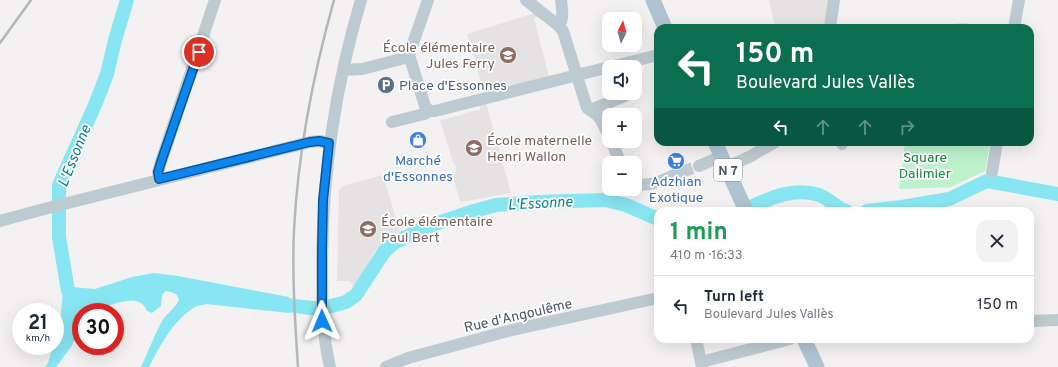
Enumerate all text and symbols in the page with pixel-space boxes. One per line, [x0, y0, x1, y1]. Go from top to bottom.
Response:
north arrow [602, 12, 642, 52]
map controls [602, 12, 642, 196]
pin [182, 35, 216, 69]
text: 150 m [736, 37, 814, 73]
place label: École élémentaire Jules Ferry [383, 39, 495, 73]
icon: left [670, 40, 722, 92]
icon: arrive [188, 41, 210, 63]
school or university icon: École élémentaire Jules Ferry [498, 45, 518, 65]
button: sound [602, 60, 642, 100]
text: Boulevard Jules Vallès [736, 72, 915, 95]
parking icon: Place d'Essonnes [376, 75, 396, 95]
place label: Place d'Essonnes [399, 78, 507, 95]
button: + [602, 108, 642, 148]
icon: left [770, 116, 792, 138]
icon: ahead [812, 116, 834, 138]
icon: ahead [854, 116, 876, 138]
icon: right [896, 116, 918, 138]
water label: L'Essonne [54, 123, 97, 190]
shop icon: Marché d'Essonnes [408, 130, 428, 150]
place label: École maternelle Henri Wallon [487, 132, 592, 166]
school or university icon: École maternelle Henri Wallon [464, 138, 484, 158]
park label: Square Dalimier [899, 150, 952, 183]
supermarket icon: Adzhian Exotique [666, 151, 686, 171]
place label: Marché d'Essonnes [383, 153, 453, 186]
button: − [602, 156, 642, 196]
road number: N 7 [714, 159, 742, 181]
place label: Adzhian Exotique [649, 174, 703, 207]
water label: L'Essonne [507, 193, 573, 216]
place label: École élémentaire Paul Bert [381, 213, 493, 247]
text: 1 min [670, 218, 728, 248]
school or university icon: École élémentaire Paul Bert [358, 219, 378, 239]
button: close [976, 220, 1018, 262]
text: 410 m · 16:33 [670, 248, 743, 264]
text: Turn left [704, 288, 764, 307]
icon: left [670, 295, 692, 317]
street label: Rue d'Angoulême [463, 296, 574, 337]
text: 150 m [977, 296, 1018, 315]
position arrow [301, 300, 343, 342]
speed limit sign: 30 [72, 303, 124, 355]
text: Boulevard Jules Vallès [704, 307, 833, 323]
text: 21 [28, 311, 48, 337]
text: km/h [26, 332, 50, 345]

